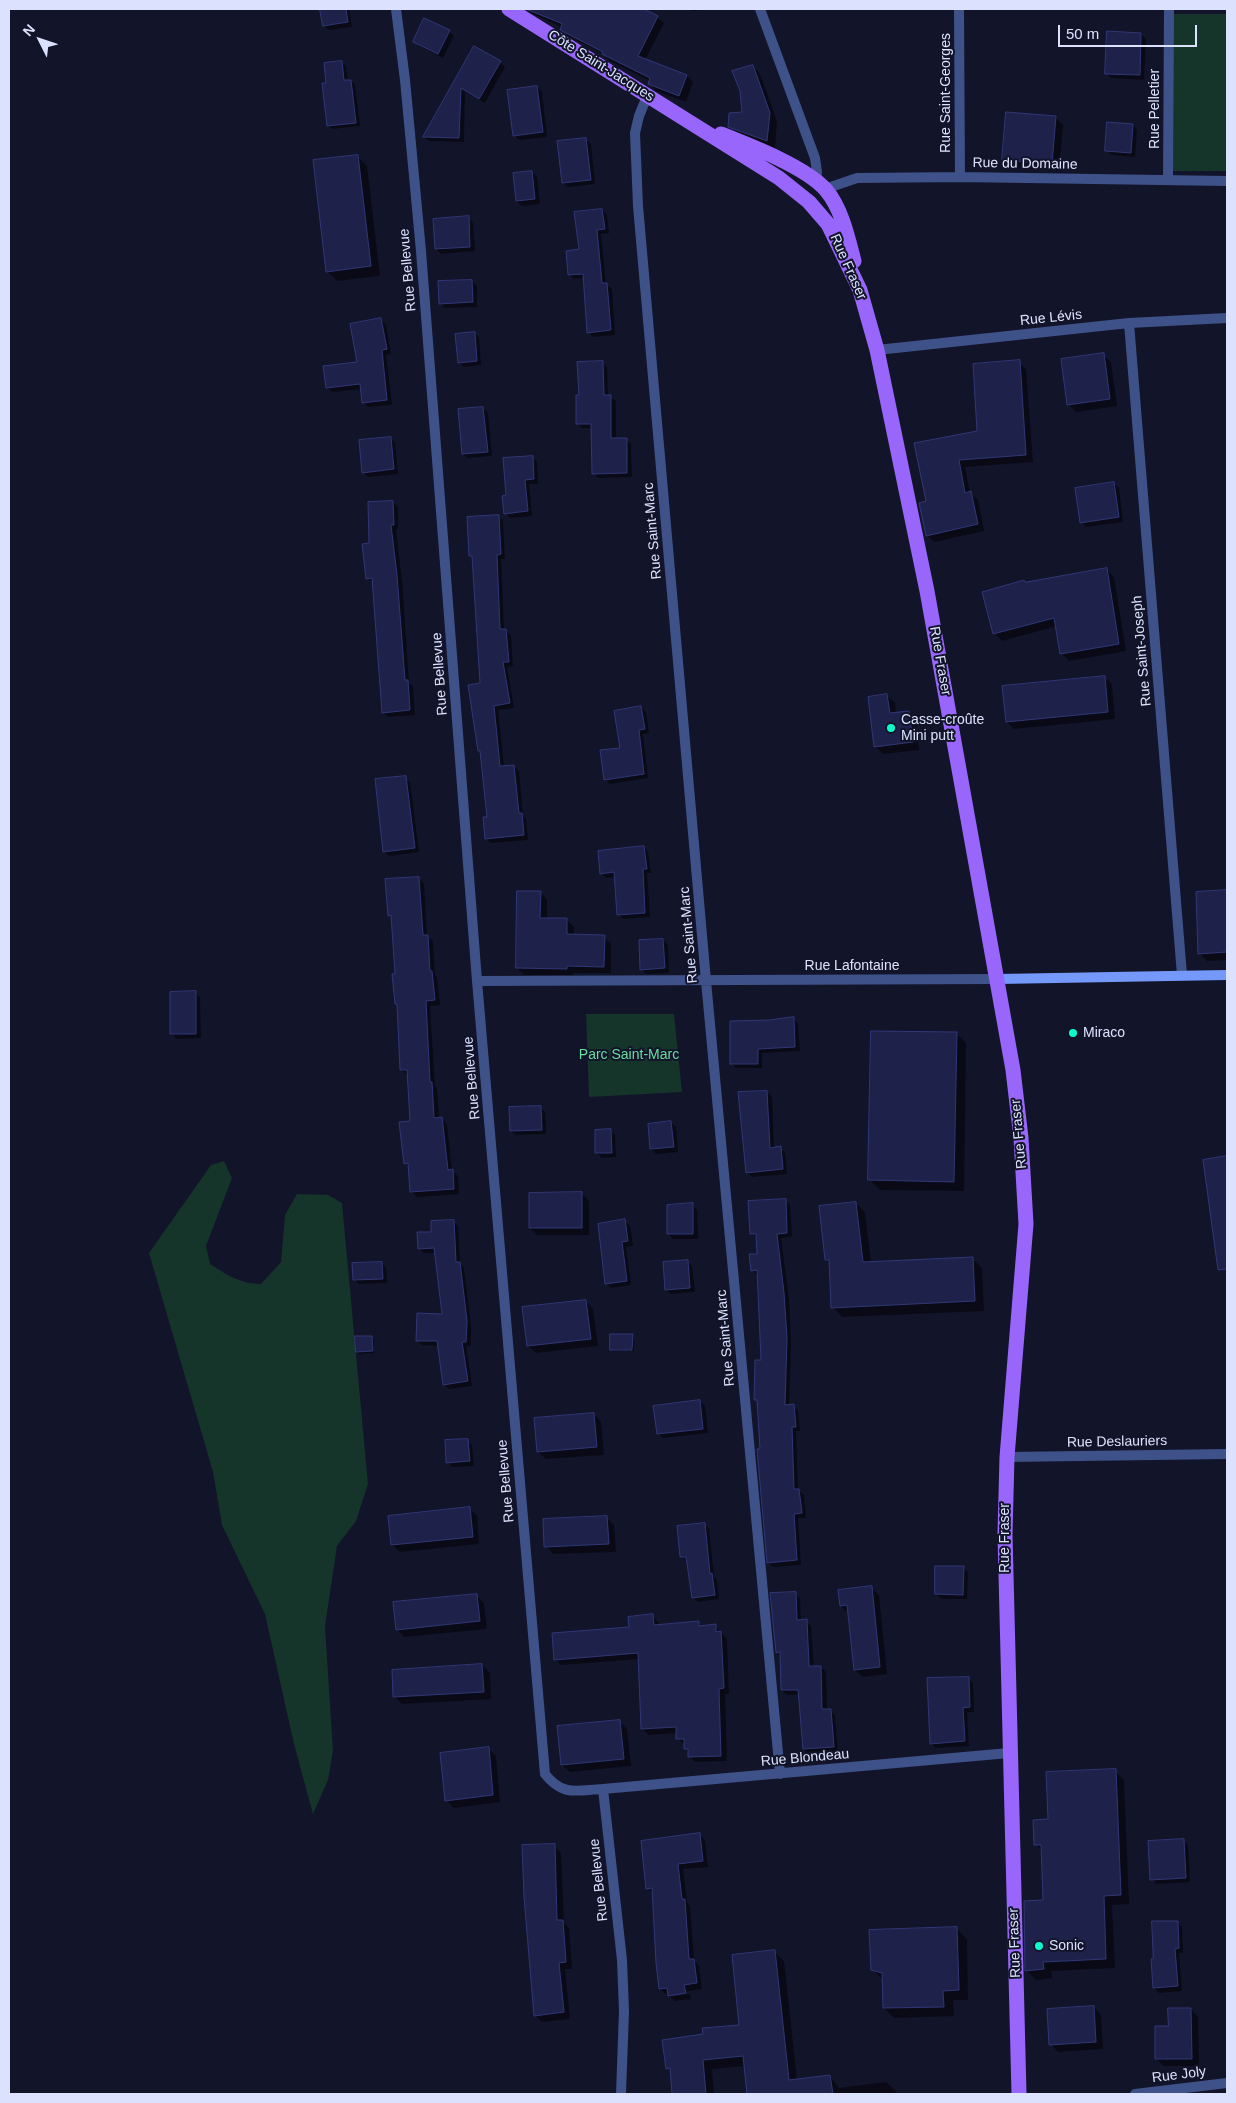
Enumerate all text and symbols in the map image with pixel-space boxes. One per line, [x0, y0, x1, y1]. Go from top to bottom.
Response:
north arrow [15, 15, 65, 65]
scale bar [1061, 15, 1200, 47]
text: N [19, 21, 38, 39]
text: 50 m [1066, 25, 1099, 42]
street label: Côte Saint-Jacques [545, 27, 657, 105]
street label: Rue Saint-Georges [938, 33, 954, 153]
street label: Rue Pelletier [1147, 69, 1163, 149]
street label: Rue du Domaine [972, 155, 1078, 173]
street label: Rue Bellevue [396, 228, 420, 312]
street label: Rue Fraser [826, 232, 870, 302]
street label: Rue Lévis [1019, 306, 1083, 330]
street label: Rue Saint-Marc [640, 482, 666, 580]
street label: Rue Saint-Joseph [1129, 595, 1155, 707]
street label: Rue Fraser [926, 625, 954, 697]
street label: Rue Bellevue [429, 632, 451, 716]
place label: Casse-croûte Mini putt [901, 712, 984, 744]
marker: Casse-croûte Mini putt [885, 722, 897, 734]
street label: Rue Saint-Marc [676, 886, 702, 984]
street label: Rue Lafontaine [805, 958, 899, 974]
place label: Miraco [1083, 1025, 1125, 1041]
marker: Miraco [1067, 1027, 1079, 1039]
street label: Rue Bellevue [460, 1036, 484, 1120]
park label: Parc Saint-Marc [579, 1047, 679, 1063]
street label: Rue Fraser [1008, 1098, 1030, 1170]
street label: Rue Saint-Marc [713, 1289, 739, 1387]
street label: Rue Deslauriers [1067, 1433, 1167, 1451]
street label: Rue Bellevue [494, 1439, 518, 1523]
street label: Rue Fraser [997, 1503, 1013, 1573]
street label: Rue Blondeau [760, 1746, 850, 1770]
street label: Rue Bellevue [586, 1838, 612, 1922]
street label: Rue Fraser [1005, 1908, 1025, 1978]
place label: Sonic [1049, 1938, 1084, 1954]
marker: Sonic [1033, 1940, 1045, 1952]
street label: Rue Joly [1151, 2063, 1207, 2087]

